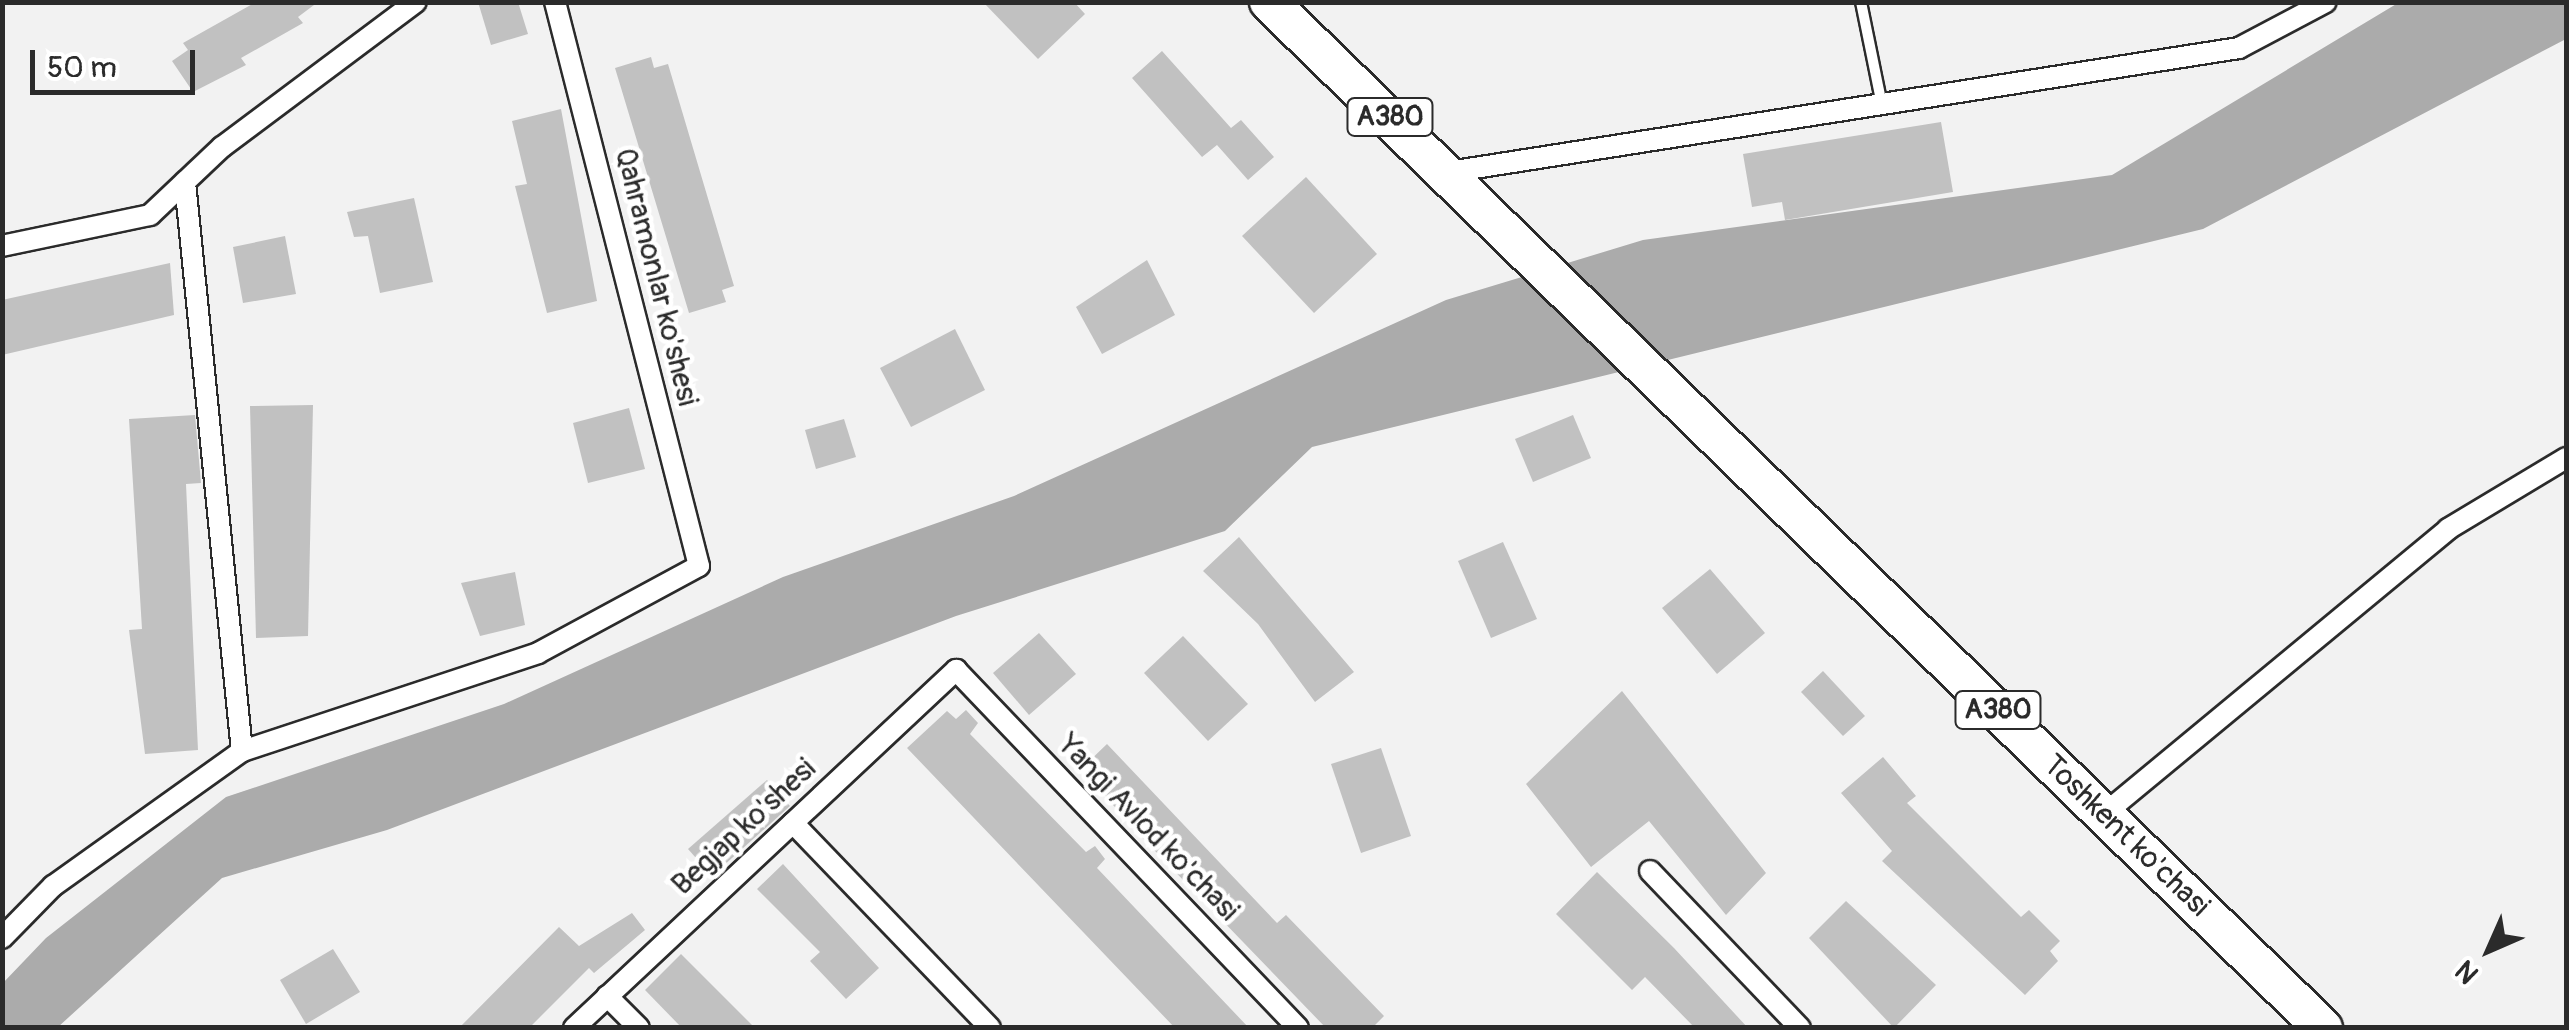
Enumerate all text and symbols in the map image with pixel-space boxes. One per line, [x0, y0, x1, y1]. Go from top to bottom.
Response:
scale bar [35, 30, 200, 92]
text: 50 m [47, 49, 117, 86]
road number: A380 [1345, 94, 1435, 140]
street label: Qahramonlar ko'shesi [607, 144, 705, 410]
road number: A380 [1953, 687, 2043, 733]
street label: Yangi Avlod ko'chasi [1050, 727, 1246, 929]
street label: Toshkent ko'chasi [2035, 748, 2217, 924]
street label: Begjap ko'shesi [664, 751, 824, 903]
north arrow [2439, 900, 2539, 1000]
text: N [2448, 952, 2487, 991]

